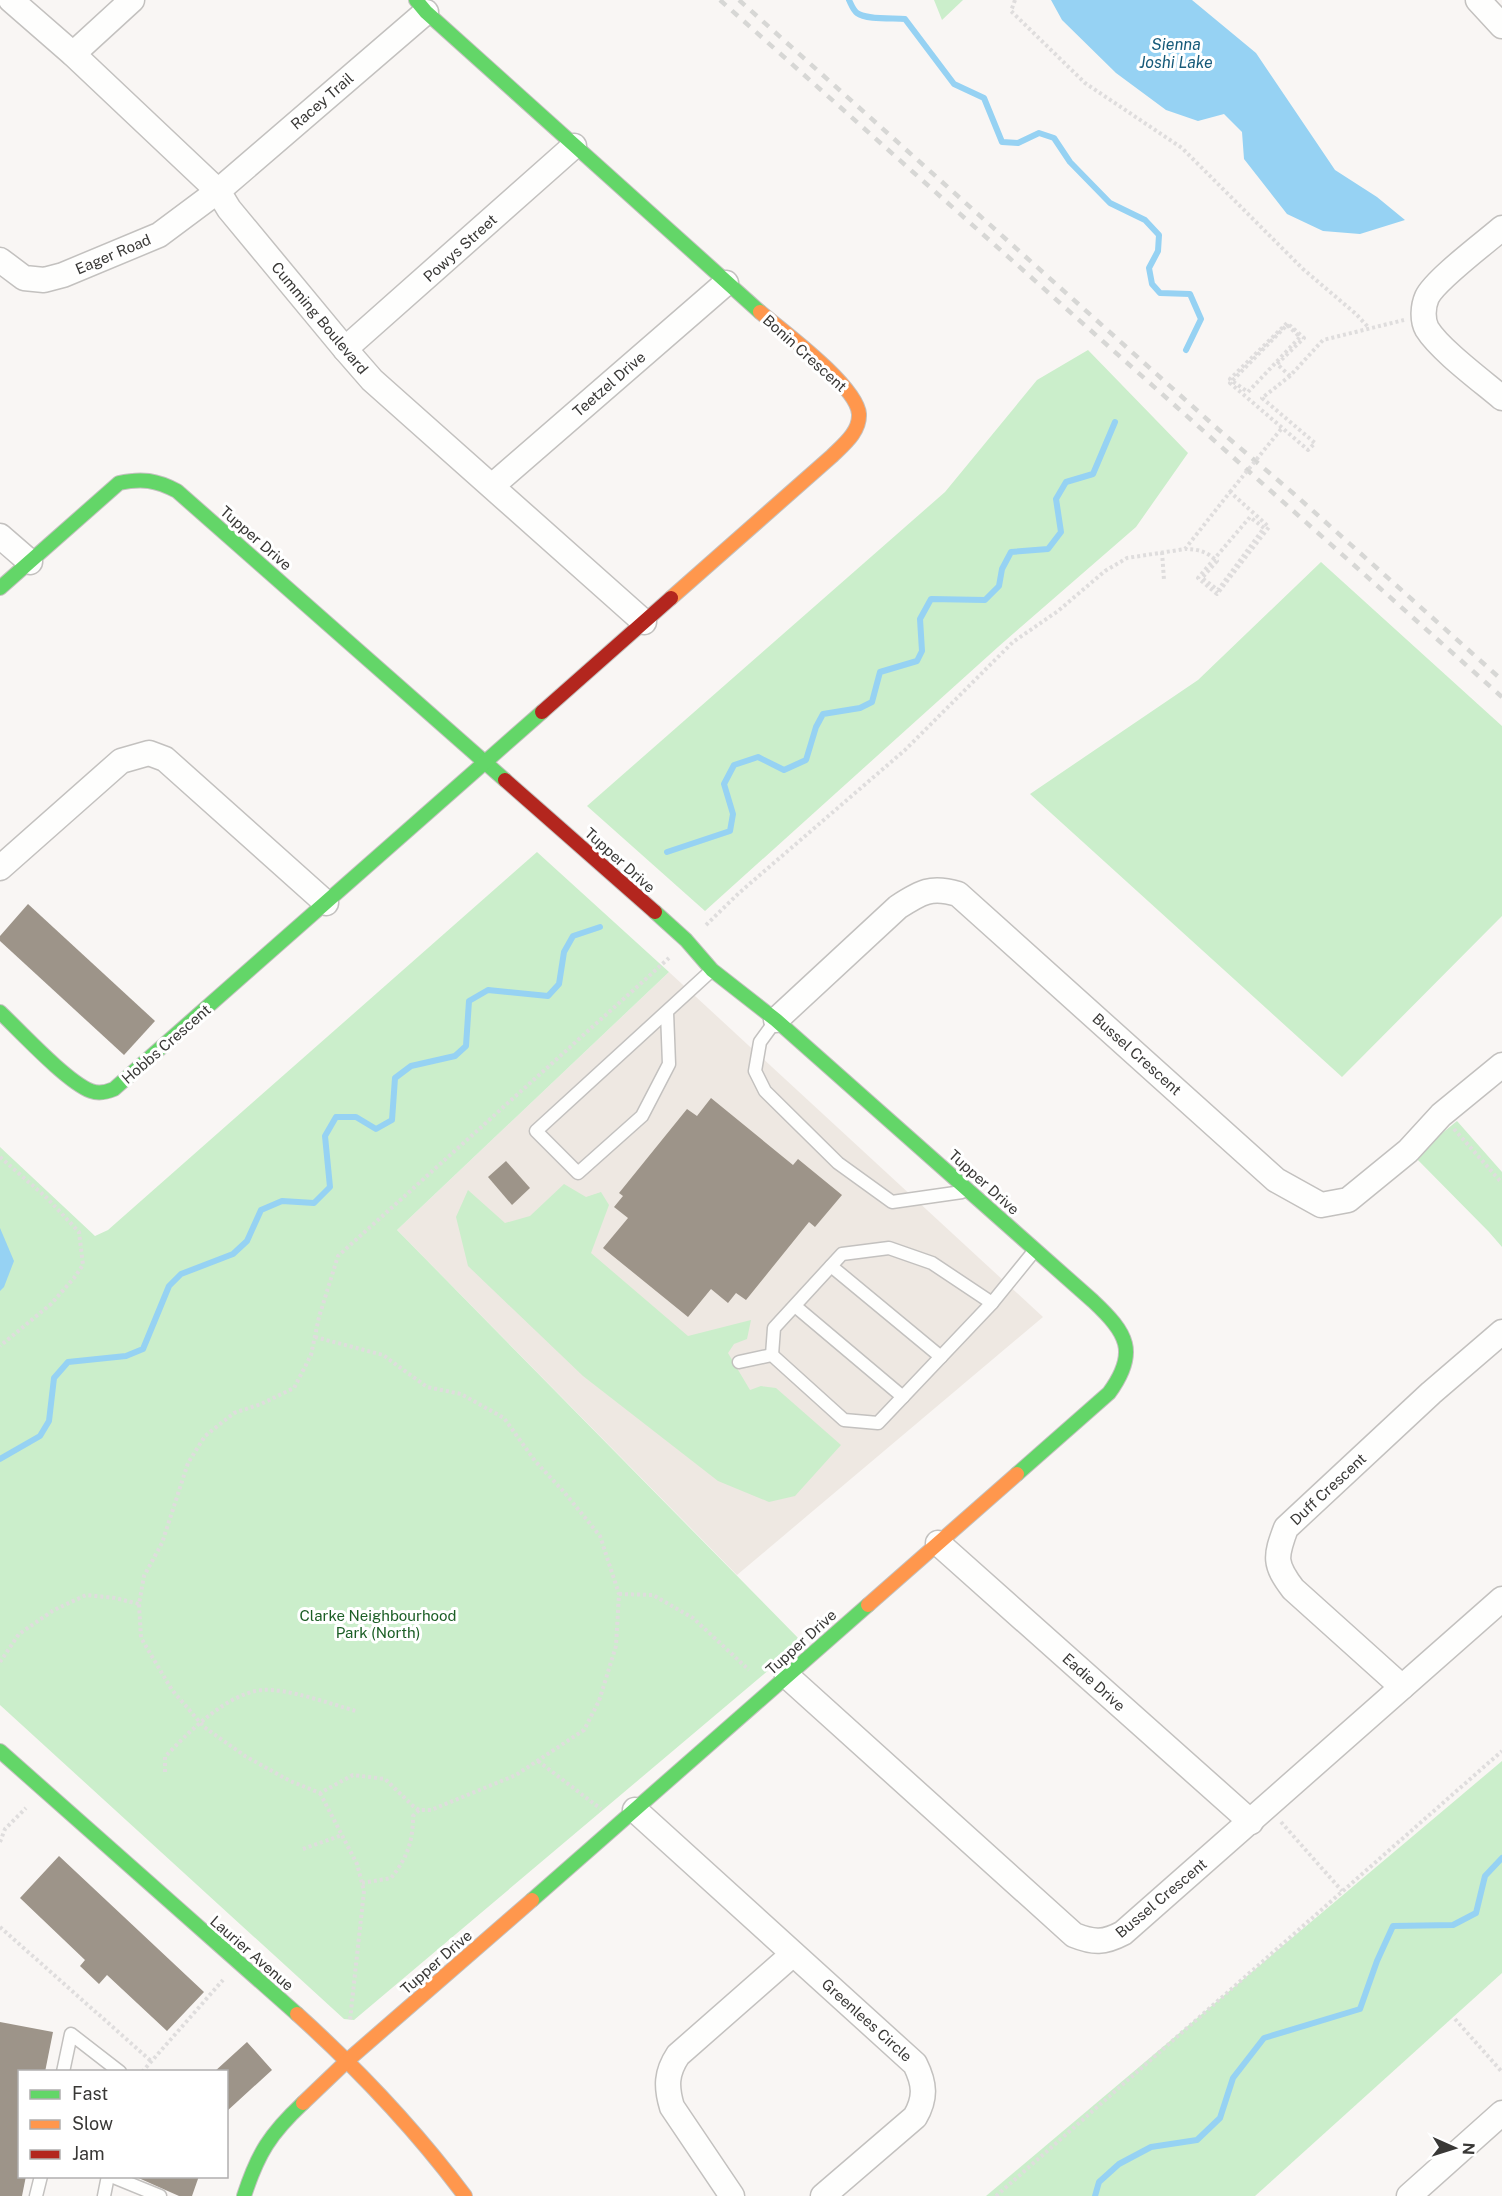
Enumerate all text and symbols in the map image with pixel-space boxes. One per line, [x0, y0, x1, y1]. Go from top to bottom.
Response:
water label: Sienna Joshi Lake [1139, 35, 1213, 72]
street label: Racey Trail [287, 69, 357, 133]
street label: Powys Street [420, 211, 500, 285]
street label: Eager Road [73, 231, 153, 277]
street label: Cumming Boulevard [268, 259, 372, 377]
street label: Bonin Crescent [760, 311, 850, 395]
street label: Teetzel Drive [569, 348, 649, 420]
street label: Tupper Drive [217, 503, 295, 573]
street label: Tupper Drive [581, 824, 659, 896]
street label: Hobbs Crescent [118, 1001, 214, 1087]
street label: Bussel Crescent [1089, 1010, 1185, 1098]
street label: Tupper Drive [945, 1146, 1023, 1218]
street label: Duff Crescent [1287, 1450, 1369, 1528]
street label: Tupper Drive [762, 1606, 840, 1678]
park label: Clarke Neighbourhood Park (North) [299, 1607, 457, 1641]
street label: Eadie Drive [1059, 1650, 1129, 1714]
street label: Bussel Crescent [1112, 1855, 1210, 1941]
street label: Laurier Avenue [207, 1912, 297, 1994]
street label: Tupper Drive [397, 1927, 475, 1997]
street label: Greenlees Circle [818, 1975, 916, 2065]
legend [18, 2070, 228, 2178]
text: Fast [72, 2083, 108, 2104]
text: Slow [72, 2113, 113, 2134]
north arrow [1424, 2118, 1484, 2178]
text: N [1459, 2142, 1478, 2156]
text: Jam [72, 2143, 105, 2164]

